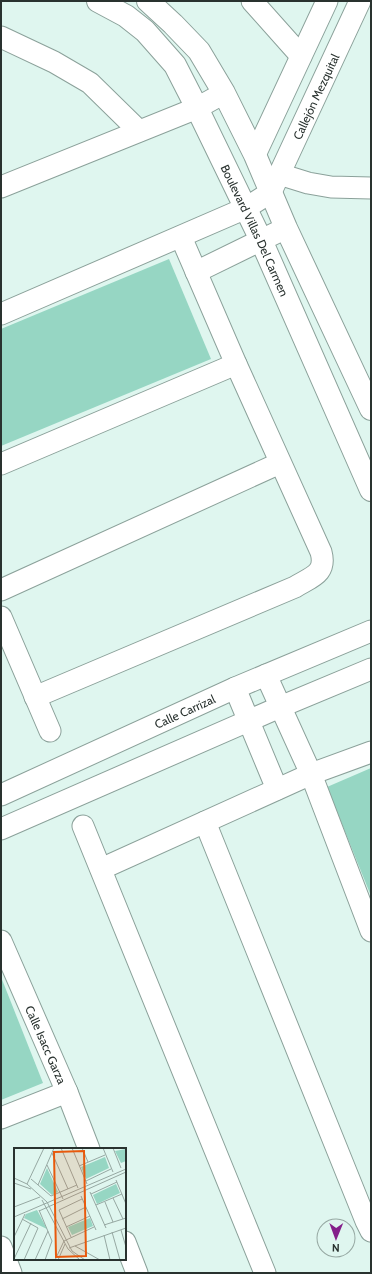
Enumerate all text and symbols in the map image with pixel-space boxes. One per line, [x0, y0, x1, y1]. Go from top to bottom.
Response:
street label: Callejón Mezquital [289, 51, 342, 142]
street label: Boulevard Villas Del Carmen [218, 162, 292, 299]
street label: Calle Carrizal [152, 691, 218, 731]
street label: Calle Isacc Garza [23, 1003, 70, 1086]
inset map [14, 1148, 126, 1260]
north arrow [316, 1218, 356, 1258]
text: N [332, 1241, 340, 1255]

